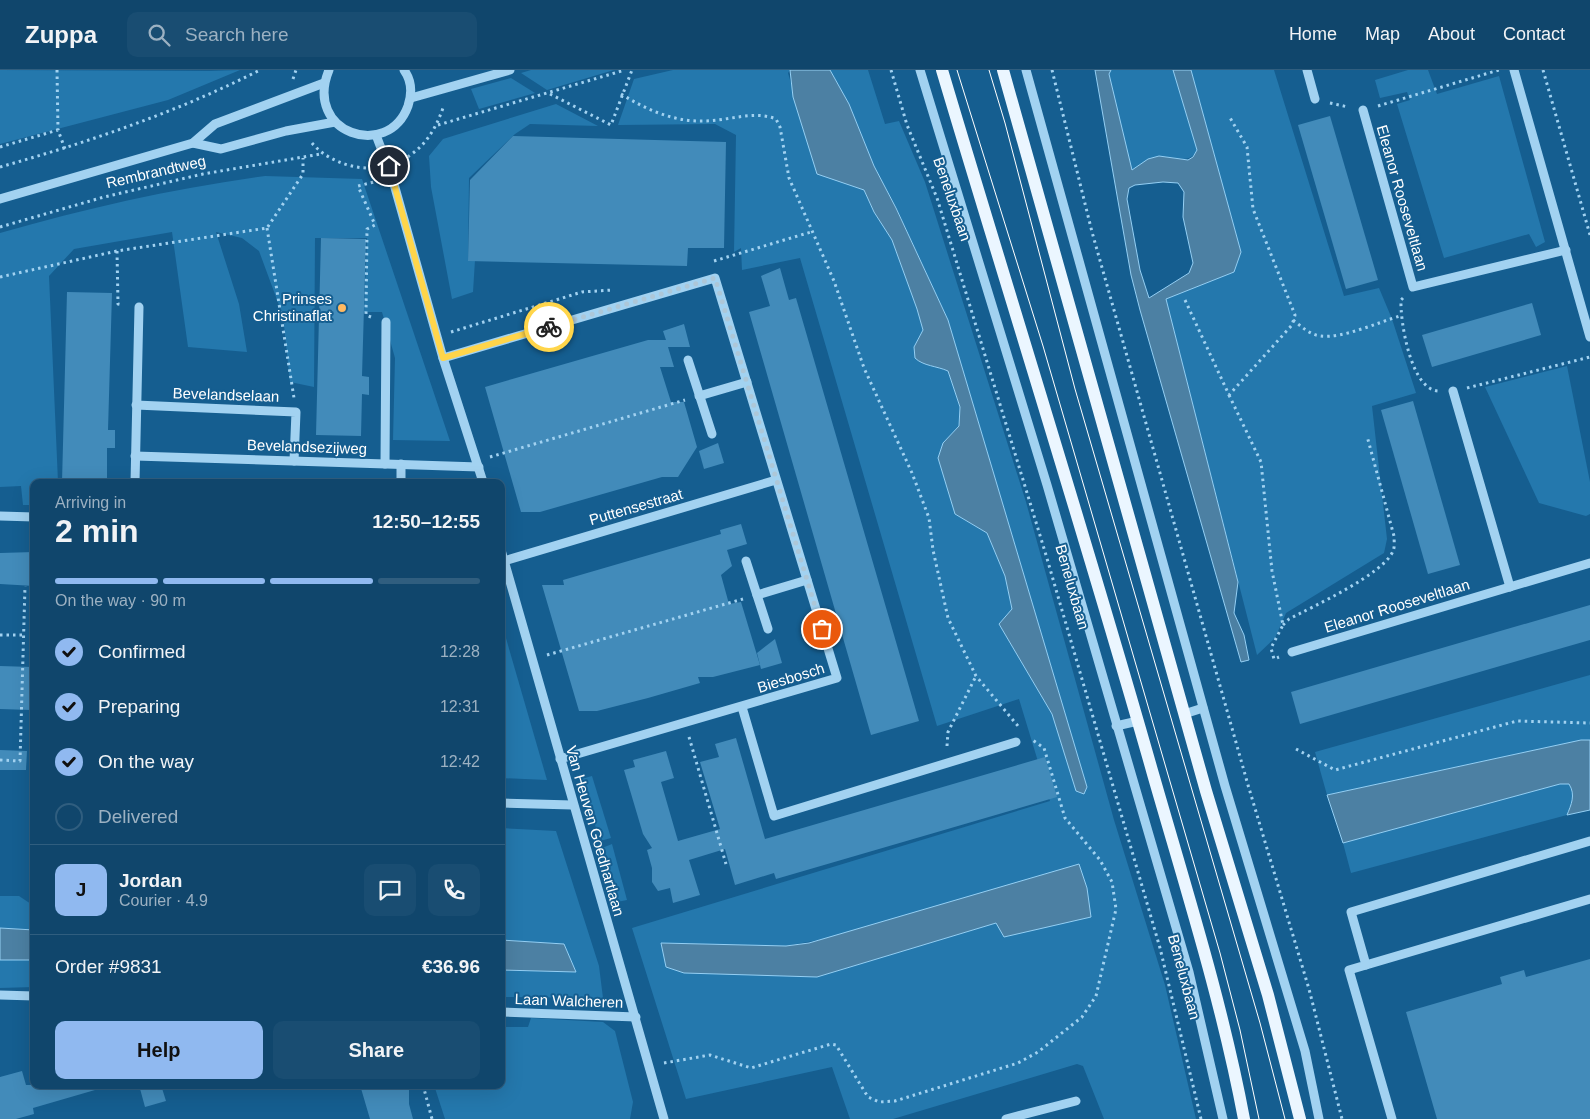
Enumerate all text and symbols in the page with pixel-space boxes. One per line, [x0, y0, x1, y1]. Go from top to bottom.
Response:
search box [127, 12, 477, 57]
text: Zuppa [25, 21, 97, 48]
icon: search [145, 21, 173, 49]
text: Search here [185, 24, 289, 45]
text: Home [1289, 24, 1337, 44]
text: Map [1365, 24, 1400, 44]
text: About [1428, 24, 1475, 44]
text: Contact [1503, 24, 1565, 44]
street label: Eleanor Rooseveltlaan [1374, 123, 1431, 273]
pin [368, 145, 410, 187]
street label: Rembrandtweg [104, 152, 207, 191]
icon: home [375, 152, 403, 180]
street label: Beneluxbaan [930, 155, 975, 243]
place label: Prinses Christinaflat [253, 290, 333, 324]
marker: Prinses Christinaflat [336, 302, 348, 314]
courier [524, 302, 574, 352]
icon: bike [535, 313, 563, 341]
street label: Bevelandselaan [172, 384, 280, 405]
street label: Bevelandsezijweg [247, 436, 367, 457]
street label: Puttensestraat [587, 485, 685, 528]
text: Arriving in [55, 494, 126, 511]
text: 12:50–12:55 [372, 511, 480, 532]
text: 2 min [55, 513, 139, 549]
street label: Beneluxbaan [1052, 542, 1093, 631]
street label: Eleanor Rooseveltlaan [1322, 575, 1472, 636]
text: On the way · 90 m [55, 592, 186, 609]
pin [801, 608, 843, 650]
icon: bag [808, 615, 836, 643]
icon: check [55, 638, 83, 666]
text: Confirmed [98, 641, 186, 662]
text: 12:28 [440, 643, 480, 660]
street label: Biesbosch [755, 659, 826, 696]
icon: check [55, 693, 83, 721]
text: Preparing [98, 696, 180, 717]
text: 12:31 [440, 698, 480, 715]
street label: Van Heuven Goedhartlaan [563, 744, 628, 918]
icon: check [55, 748, 83, 776]
text: On the way [98, 751, 194, 772]
text: 12:42 [440, 753, 480, 770]
text: Delivered [98, 806, 178, 827]
button: chat [364, 864, 416, 916]
button: phone [428, 864, 480, 916]
text: Jordan [119, 870, 182, 891]
text: J [76, 879, 86, 900]
text: Courier · 4.9 [119, 892, 208, 909]
street label: Beneluxbaan [1165, 932, 1204, 1021]
text: Order #9831 [55, 956, 162, 977]
text: €36.96 [422, 956, 480, 977]
street label: Laan Walcheren [514, 990, 624, 1011]
button: Help [55, 1021, 263, 1079]
button: Share [273, 1021, 480, 1079]

